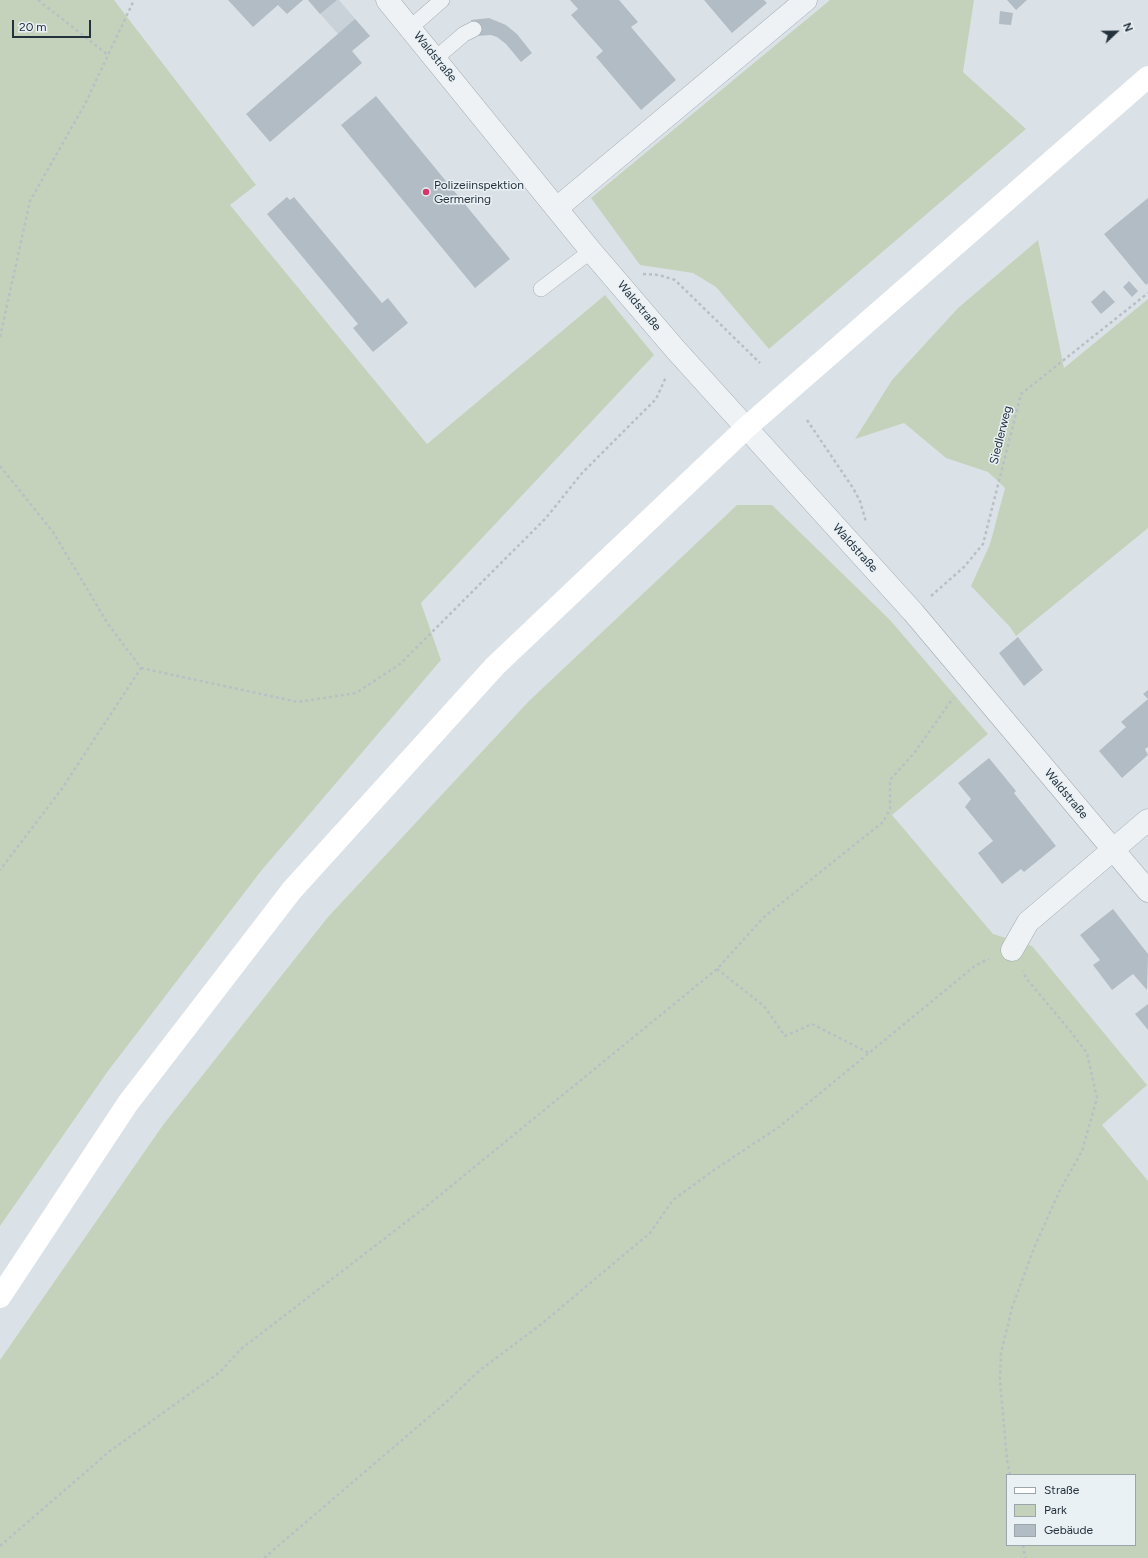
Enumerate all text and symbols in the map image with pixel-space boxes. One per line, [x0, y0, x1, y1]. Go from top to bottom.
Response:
scale bar [14, 12, 93, 38]
north arrow [1096, 12, 1136, 52]
text: 20 m [19, 20, 47, 34]
text: N [1120, 21, 1135, 34]
street label: Waldstraße [410, 29, 460, 85]
place label: Polizeiinspektion Germering [434, 178, 524, 206]
marker: Polizeiinspektion Germering [421, 187, 431, 197]
street label: Waldstraße [614, 278, 664, 334]
street label: Siedlerweg [987, 404, 1015, 466]
street label: Waldstraße [829, 521, 881, 575]
street label: Waldstraße [1041, 766, 1091, 822]
legend [1006, 1474, 1136, 1546]
text: Straße [1044, 1483, 1079, 1497]
text: Park [1044, 1503, 1067, 1517]
text: Gebäude [1044, 1523, 1093, 1537]

